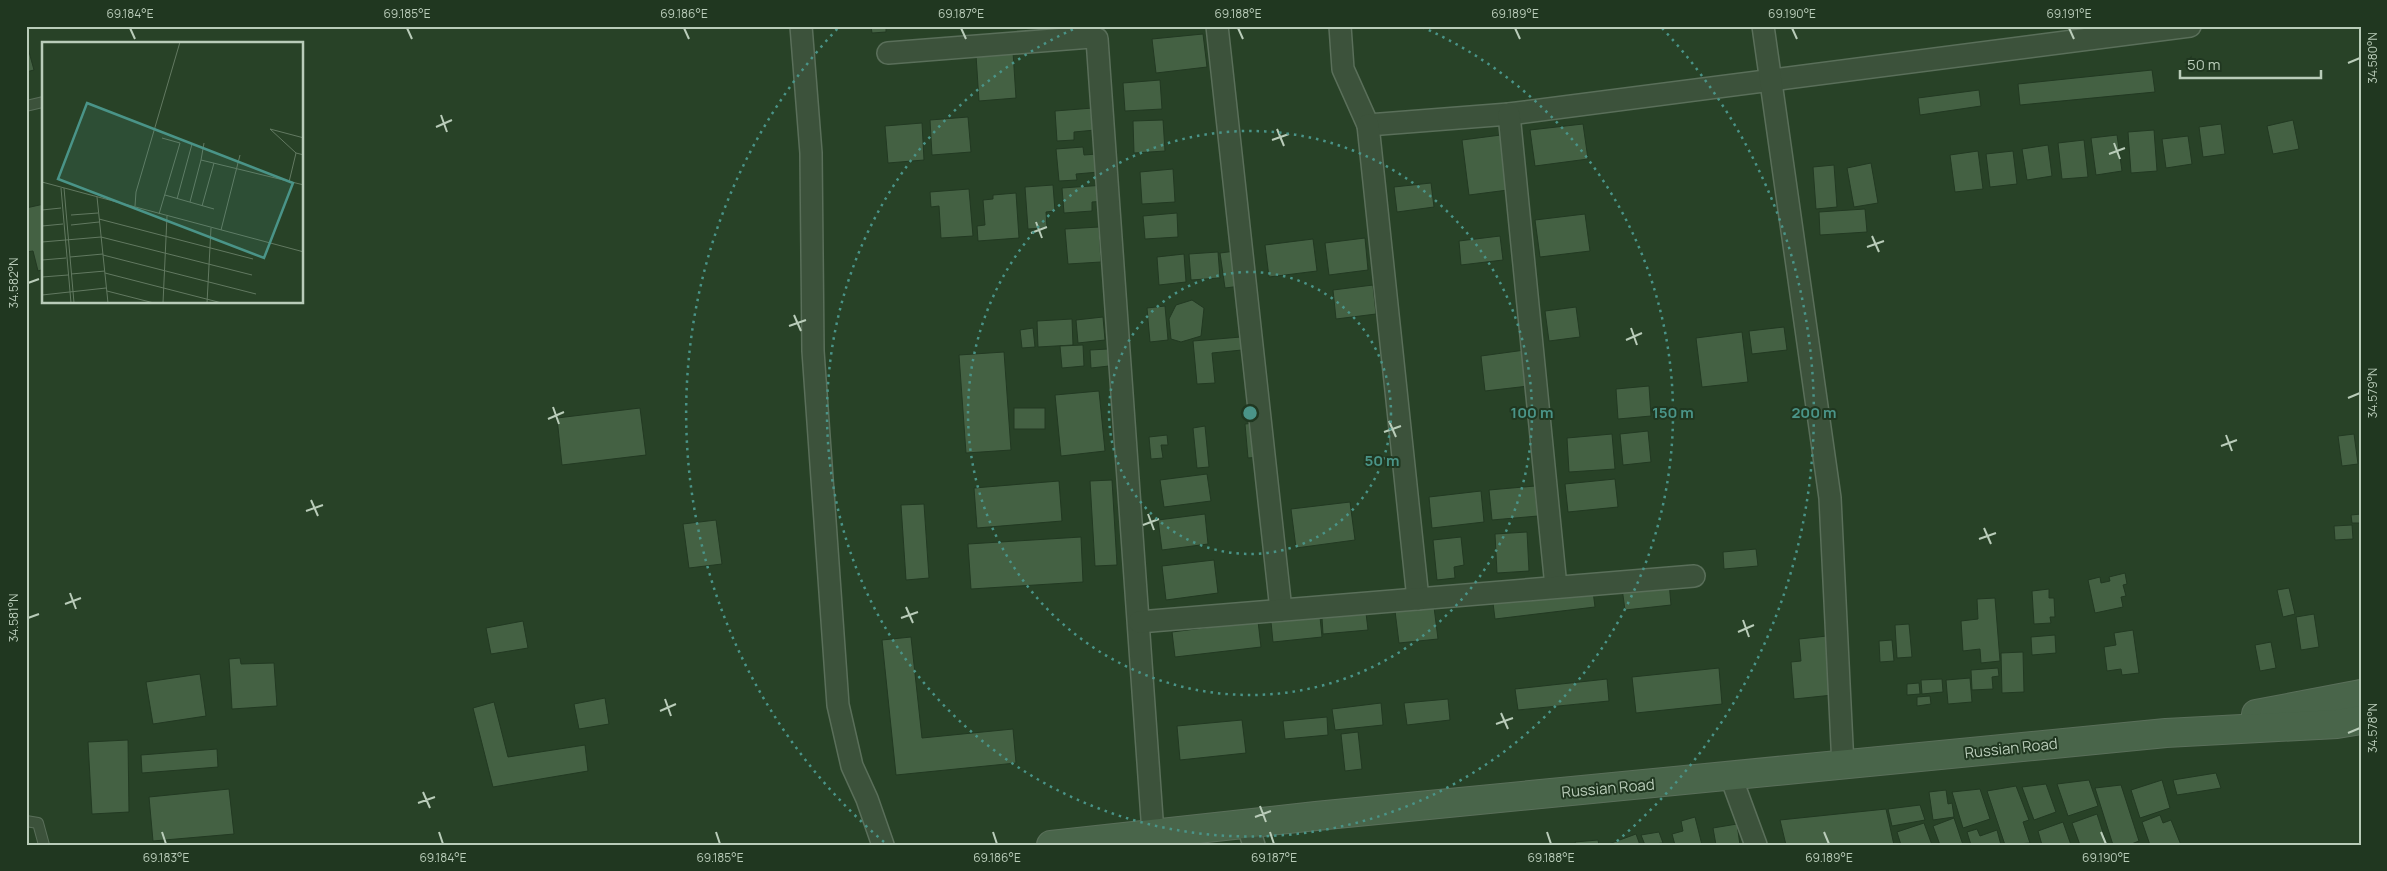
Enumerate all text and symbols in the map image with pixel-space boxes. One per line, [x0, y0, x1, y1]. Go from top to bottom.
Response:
text: 69.184°E [106, 5, 154, 22]
text: 69.185°E [384, 5, 431, 22]
text: 69.186°E [660, 5, 708, 22]
text: 69.187°E [938, 5, 984, 22]
text: 69.188°E [1215, 5, 1262, 22]
text: 69.189°E [1491, 5, 1539, 22]
text: 69.190°E [1768, 5, 1816, 22]
text: 69.191°E [2046, 5, 2092, 22]
text: 34.580°N [2364, 32, 2381, 84]
inset map [42, 42, 304, 304]
scale bar [2180, 48, 2321, 80]
text: 50 m [2187, 54, 2221, 75]
text: 34.582°N [5, 258, 22, 308]
text: 34.579°N [2364, 368, 2381, 418]
text: 100 m [1511, 402, 1553, 423]
text: 150 m [1652, 402, 1694, 423]
text: 200 m [1791, 402, 1837, 423]
centre of rings [1241, 404, 1259, 422]
text: 50 m [1364, 450, 1400, 471]
text: 34.581°N [5, 594, 22, 642]
text: 34.578°N [2364, 703, 2381, 753]
street label: Russian Road [1963, 733, 2059, 763]
street label: Russian Road [1561, 773, 1655, 803]
text: 69.183°E [143, 849, 189, 866]
text: 69.184°E [419, 849, 467, 866]
text: 69.185°E [697, 849, 744, 866]
text: 69.186°E [973, 849, 1021, 866]
text: 69.187°E [1251, 849, 1297, 866]
text: 69.188°E [1528, 849, 1575, 866]
text: 69.189°E [1805, 849, 1853, 866]
text: 69.190°E [2082, 849, 2130, 866]

